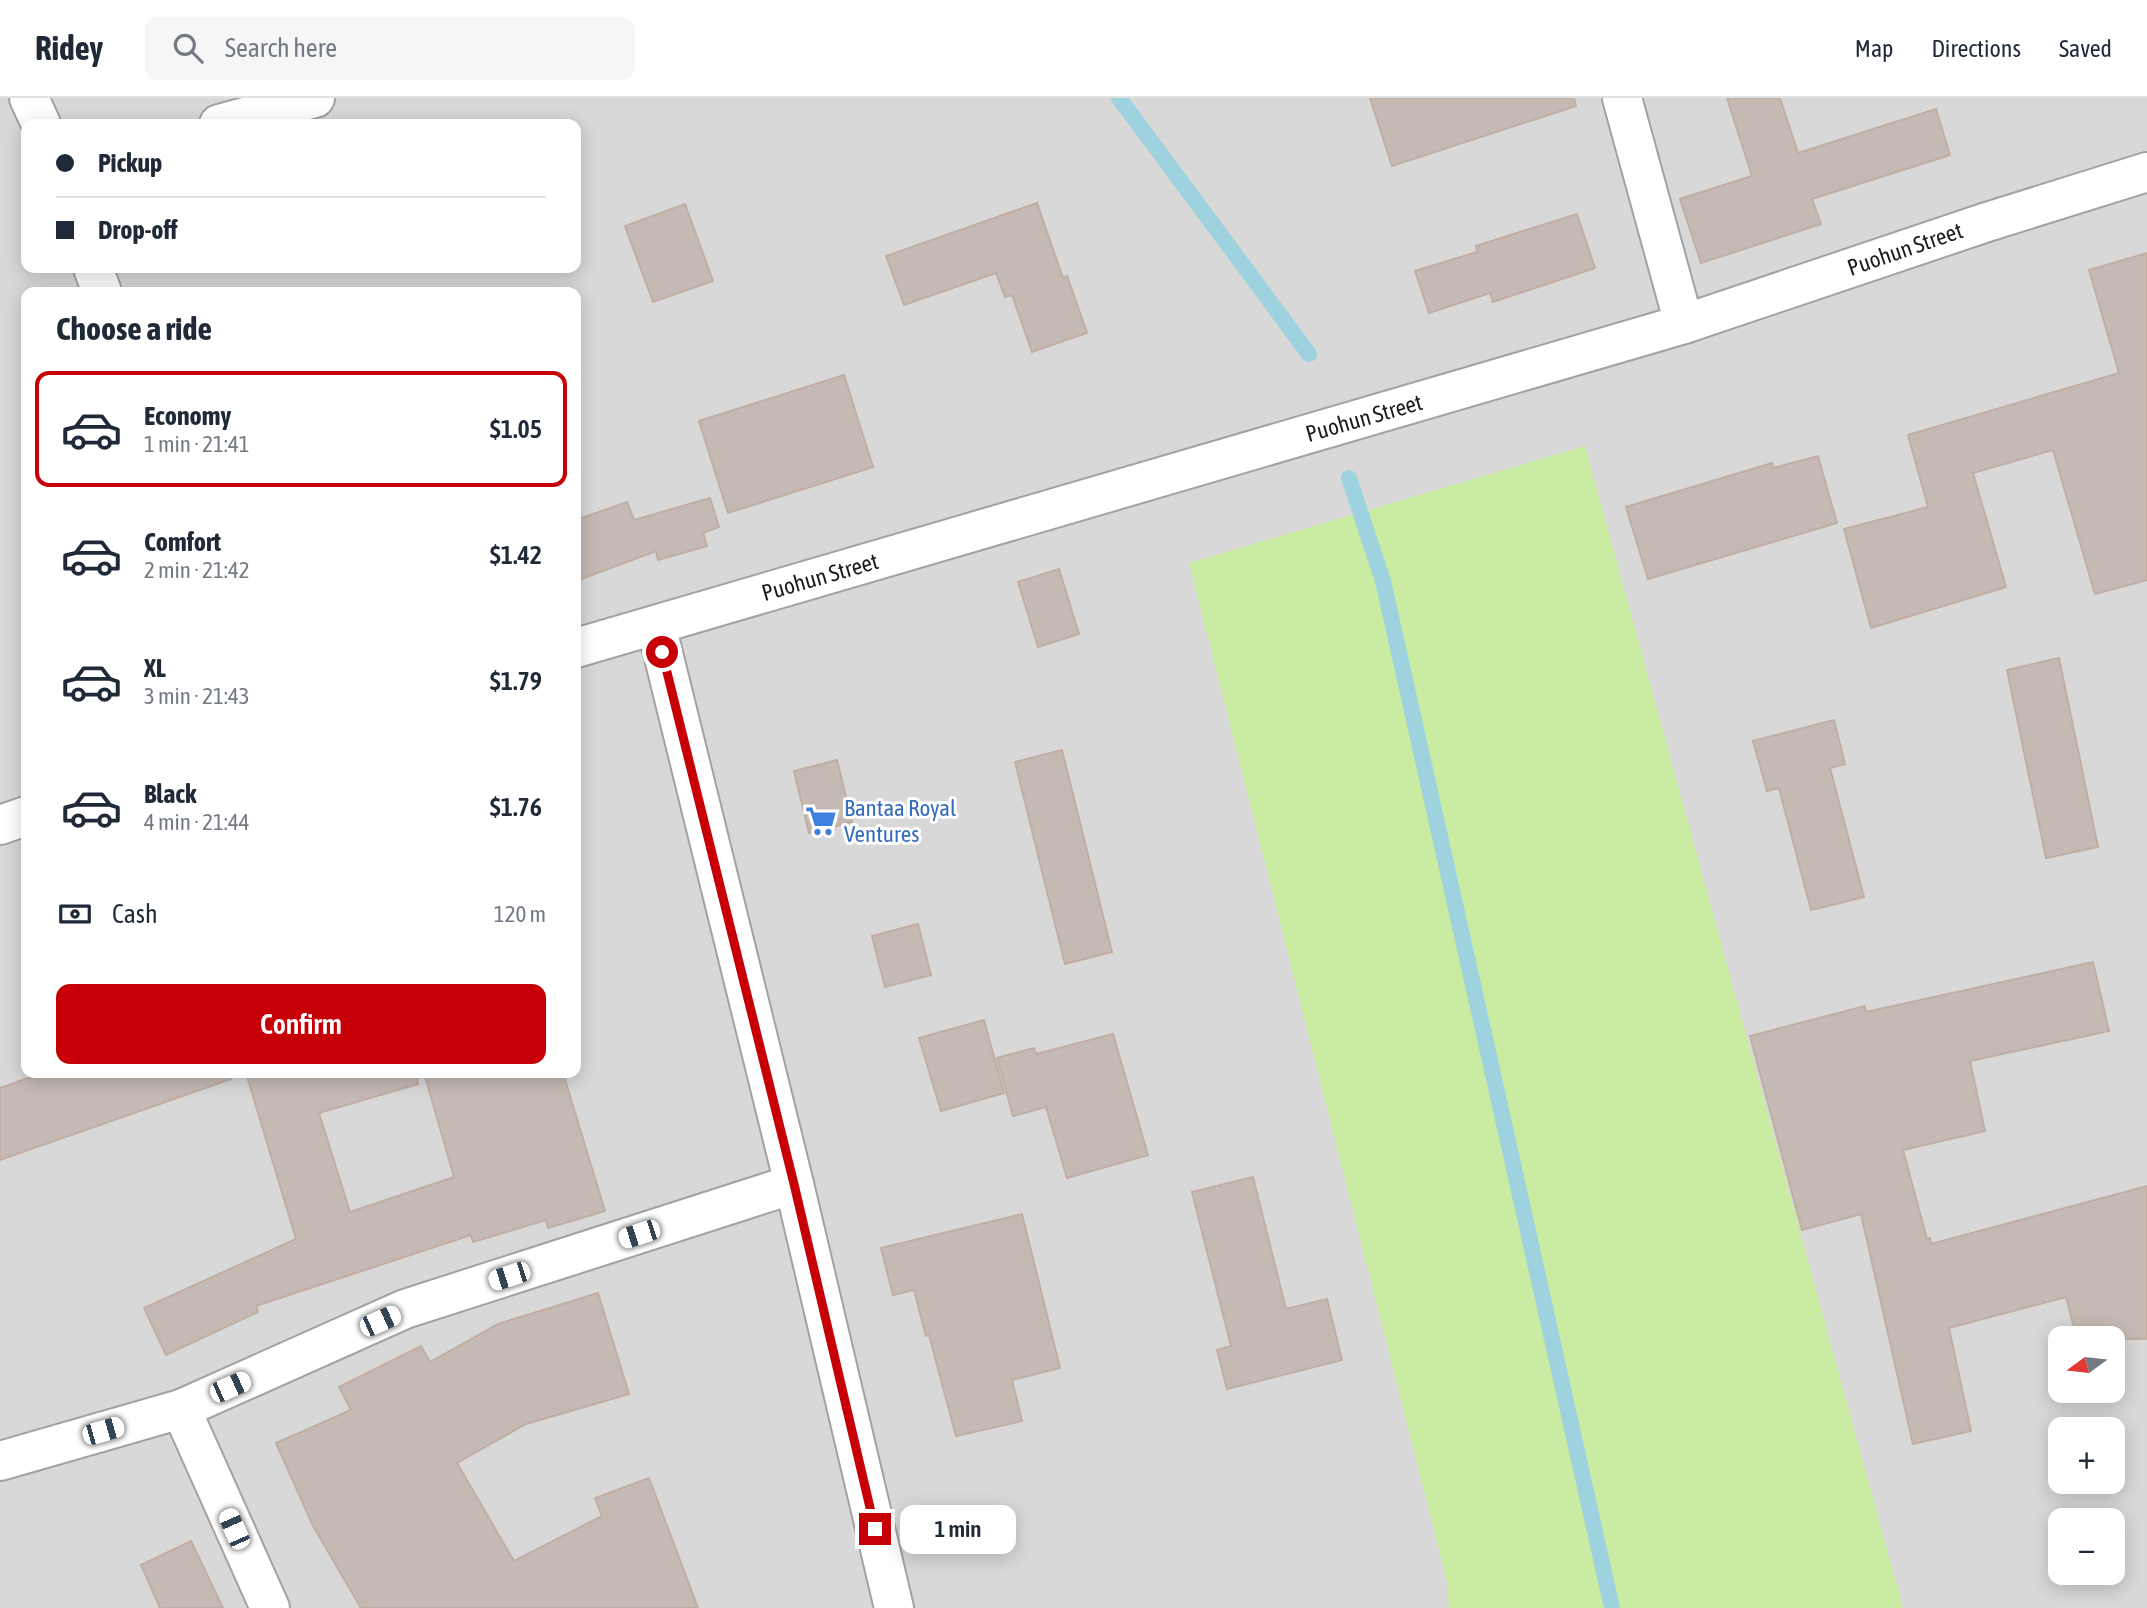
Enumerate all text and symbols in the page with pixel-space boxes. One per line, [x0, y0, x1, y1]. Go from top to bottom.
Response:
search box [145, 17, 635, 80]
text: Ridey [35, 29, 103, 67]
icon: search [169, 29, 207, 67]
text: Search here [225, 33, 337, 63]
text: Map [1855, 35, 1893, 62]
text: Directions [1931, 35, 2021, 62]
text: Saved [2059, 35, 2112, 62]
text: Pickup [98, 148, 162, 178]
text: Drop-off [98, 215, 178, 245]
street label: Puohun Street [1844, 217, 1966, 281]
text: Choose a ride [56, 310, 212, 347]
street label: Puohun Street [1303, 389, 1425, 447]
icon: car [60, 398, 123, 461]
text: Economy [144, 401, 231, 431]
text: $1.05 [490, 414, 542, 444]
text: 1 min · 21:41 [144, 431, 250, 457]
icon: car [60, 524, 123, 587]
text: Comfort [144, 527, 221, 557]
text: $1.42 [490, 540, 542, 570]
street label: Puohun Street [759, 548, 881, 606]
text: 2 min · 21:42 [144, 557, 250, 583]
route start [646, 636, 678, 668]
icon: car [60, 650, 123, 713]
text: XL [144, 653, 166, 683]
text: $1.79 [490, 666, 542, 696]
text: 3 min · 21:43 [144, 683, 250, 709]
icon: car [60, 776, 123, 839]
text: Black [144, 779, 196, 809]
text: $1.76 [490, 792, 542, 822]
place label: Bantaa Royal Ventures [844, 795, 956, 847]
supermarket icon: Bantaa Royal Ventures [804, 804, 838, 838]
text: 4 min · 21:44 [144, 809, 250, 835]
icon: cash [56, 895, 94, 933]
text: Cash [112, 899, 158, 929]
text: 120 m [494, 901, 546, 927]
button: Confirm [56, 984, 546, 1064]
car [616, 1218, 663, 1250]
car [486, 1260, 533, 1292]
car [357, 1303, 404, 1339]
north arrow [2048, 1326, 2124, 1404]
map controls [2048, 1326, 2125, 1585]
car [207, 1369, 254, 1405]
car [80, 1415, 127, 1447]
button: + [2048, 1417, 2125, 1494]
callout: 1 min [900, 1504, 1015, 1554]
car [216, 1506, 253, 1552]
button: − [2048, 1508, 2125, 1585]
route end [859, 1513, 891, 1545]
text: 1 min [935, 1516, 981, 1542]

